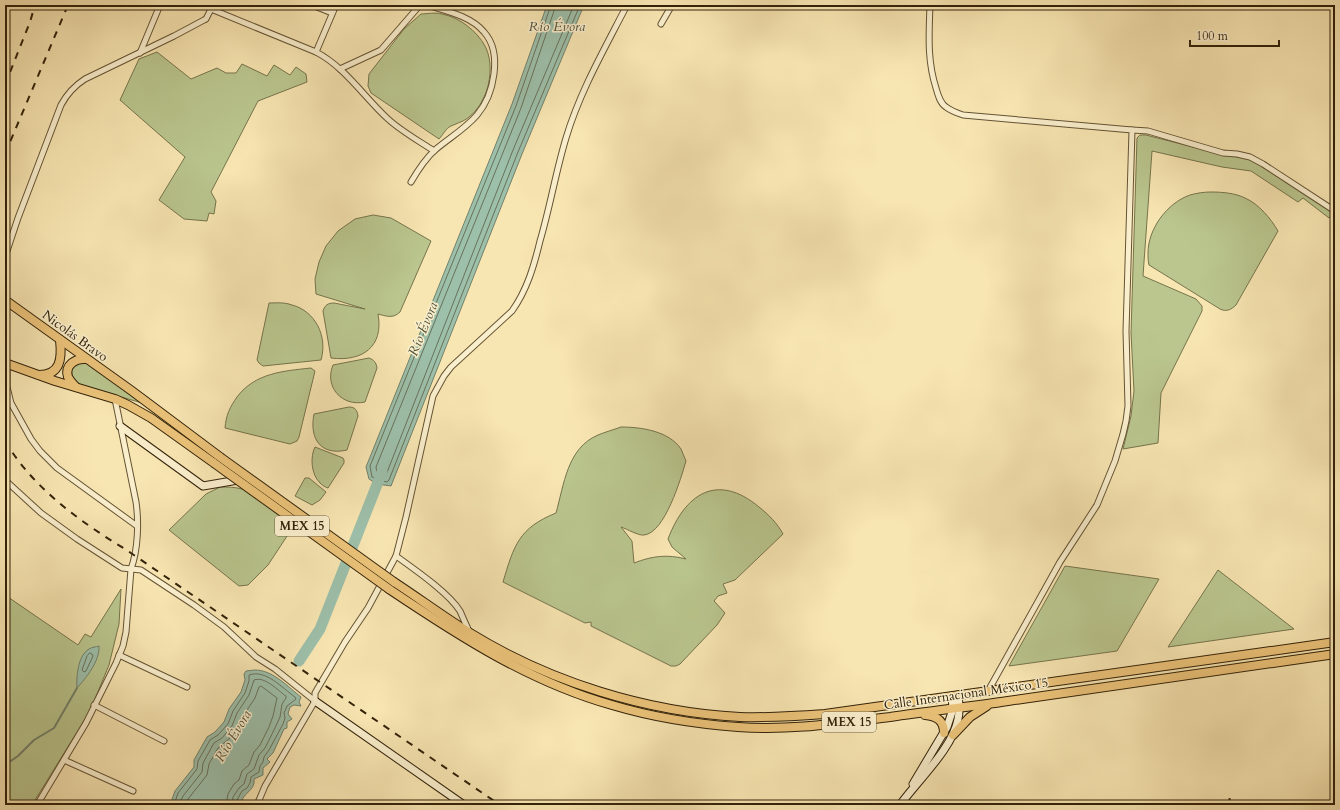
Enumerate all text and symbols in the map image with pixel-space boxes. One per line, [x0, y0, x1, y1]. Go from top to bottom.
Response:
water label: Río Évora [529, 17, 585, 36]
scale bar [1190, 22, 1279, 48]
text: 100 m [1196, 28, 1229, 44]
water label: Río Évora [404, 299, 442, 359]
street label: Nicolás Bravo [38, 306, 112, 366]
road number: MEX 15 [275, 516, 329, 536]
street label: Calle Internacional México 15 [883, 674, 1049, 714]
water label: Río Évora [210, 707, 256, 765]
road number: MEX 15 [822, 712, 876, 732]

